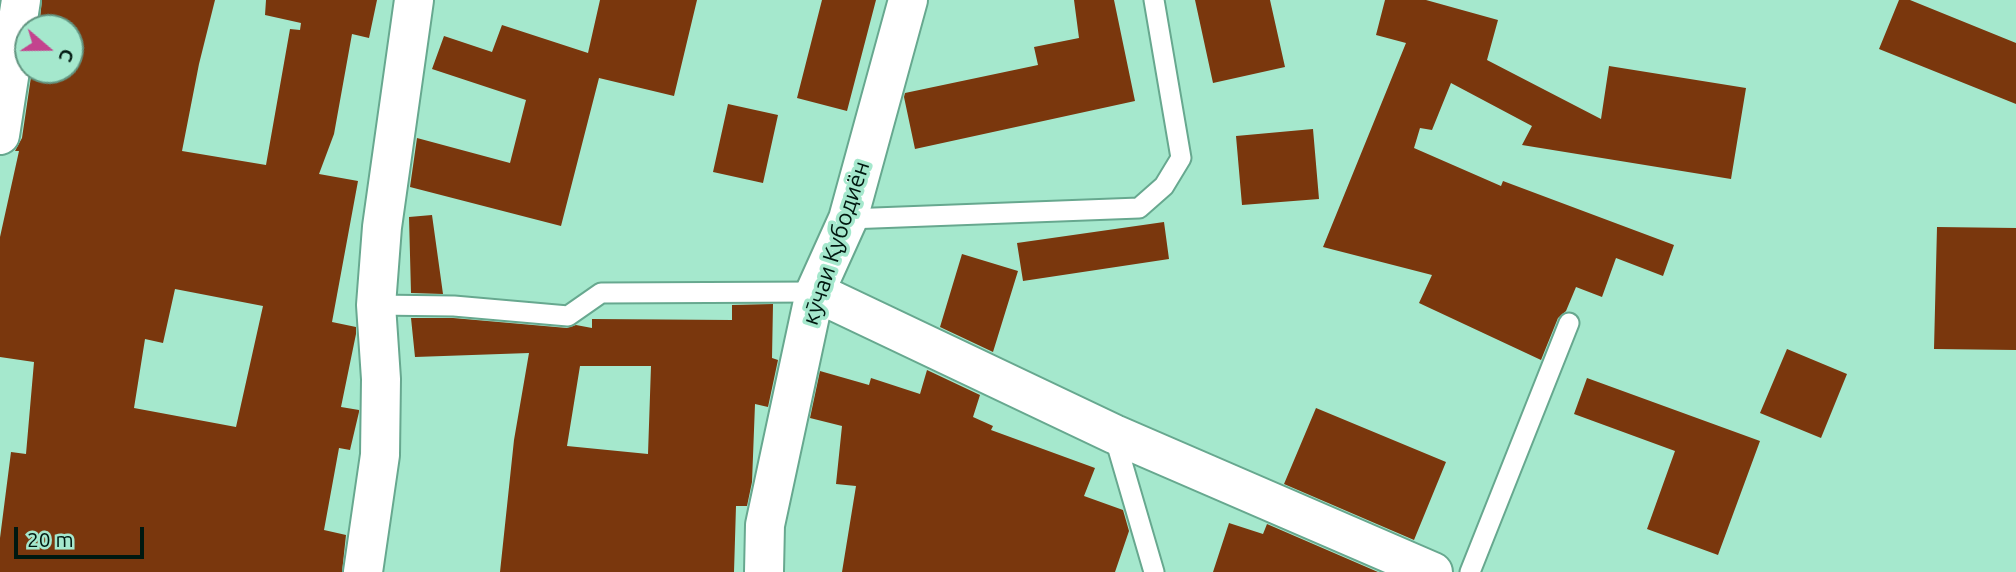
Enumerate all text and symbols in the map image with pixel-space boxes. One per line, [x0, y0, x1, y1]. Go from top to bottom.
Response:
north arrow [14, 14, 84, 84]
text: С [54, 46, 79, 65]
street label: кӯчаи Қубодиён [796, 157, 876, 329]
scale bar [18, 512, 147, 556]
text: 20 m [27, 527, 74, 551]

